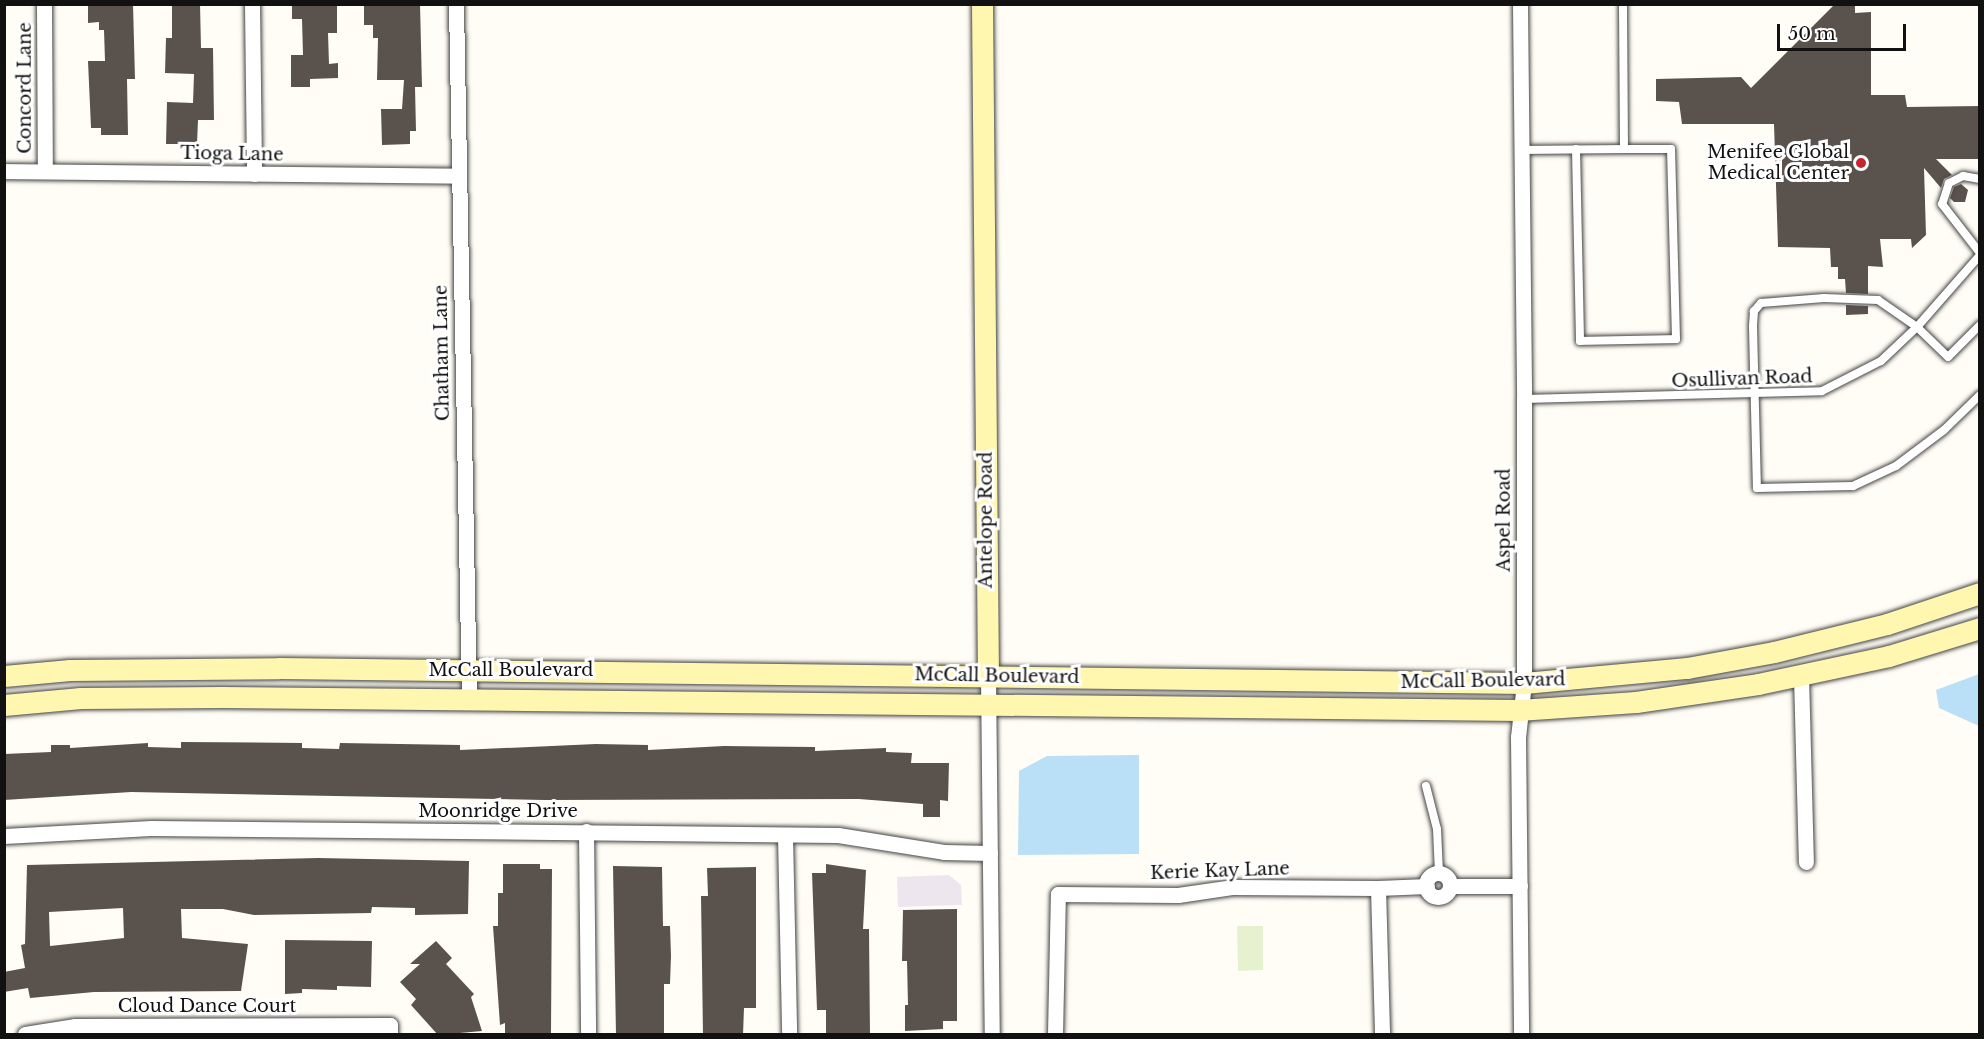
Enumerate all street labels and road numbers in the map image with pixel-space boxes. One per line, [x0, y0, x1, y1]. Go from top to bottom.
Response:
street label: Concord Lane [14, 22, 36, 154]
street label: Tioga Lane [180, 142, 284, 166]
street label: Chatham Lane [430, 285, 454, 421]
street label: Osullivan Road [1671, 366, 1813, 392]
street label: Antelope Road [975, 452, 997, 588]
street label: Aspel Road [1493, 468, 1515, 572]
street label: McCall Boulevard [429, 659, 593, 681]
street label: McCall Boulevard [914, 664, 1080, 688]
street label: McCall Boulevard [1400, 669, 1566, 693]
street label: Moonridge Drive [418, 800, 578, 822]
street label: Kerie Kay Lane [1150, 858, 1290, 884]
street label: Cloud Dance Court [118, 995, 296, 1017]

